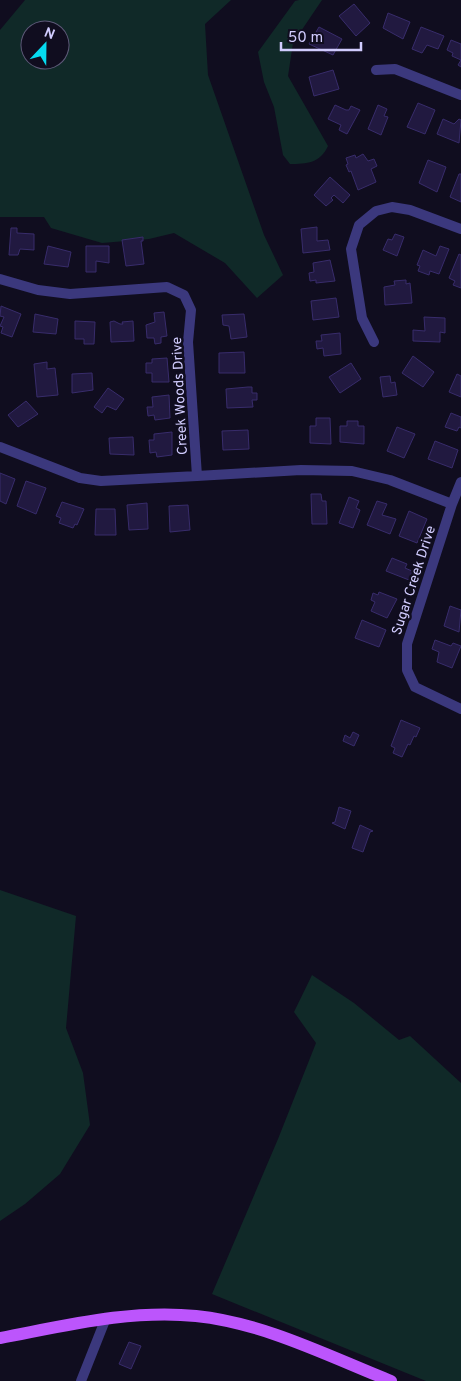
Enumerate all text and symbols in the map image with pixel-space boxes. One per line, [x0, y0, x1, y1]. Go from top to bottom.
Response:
north arrow [20, 20, 70, 70]
scale bar [281, 20, 361, 52]
text: N [41, 25, 57, 44]
text: 50 m [288, 29, 323, 48]
street label: Creek Woods Drive [169, 336, 192, 455]
street label: Sugar Creek Drive [389, 524, 440, 637]

